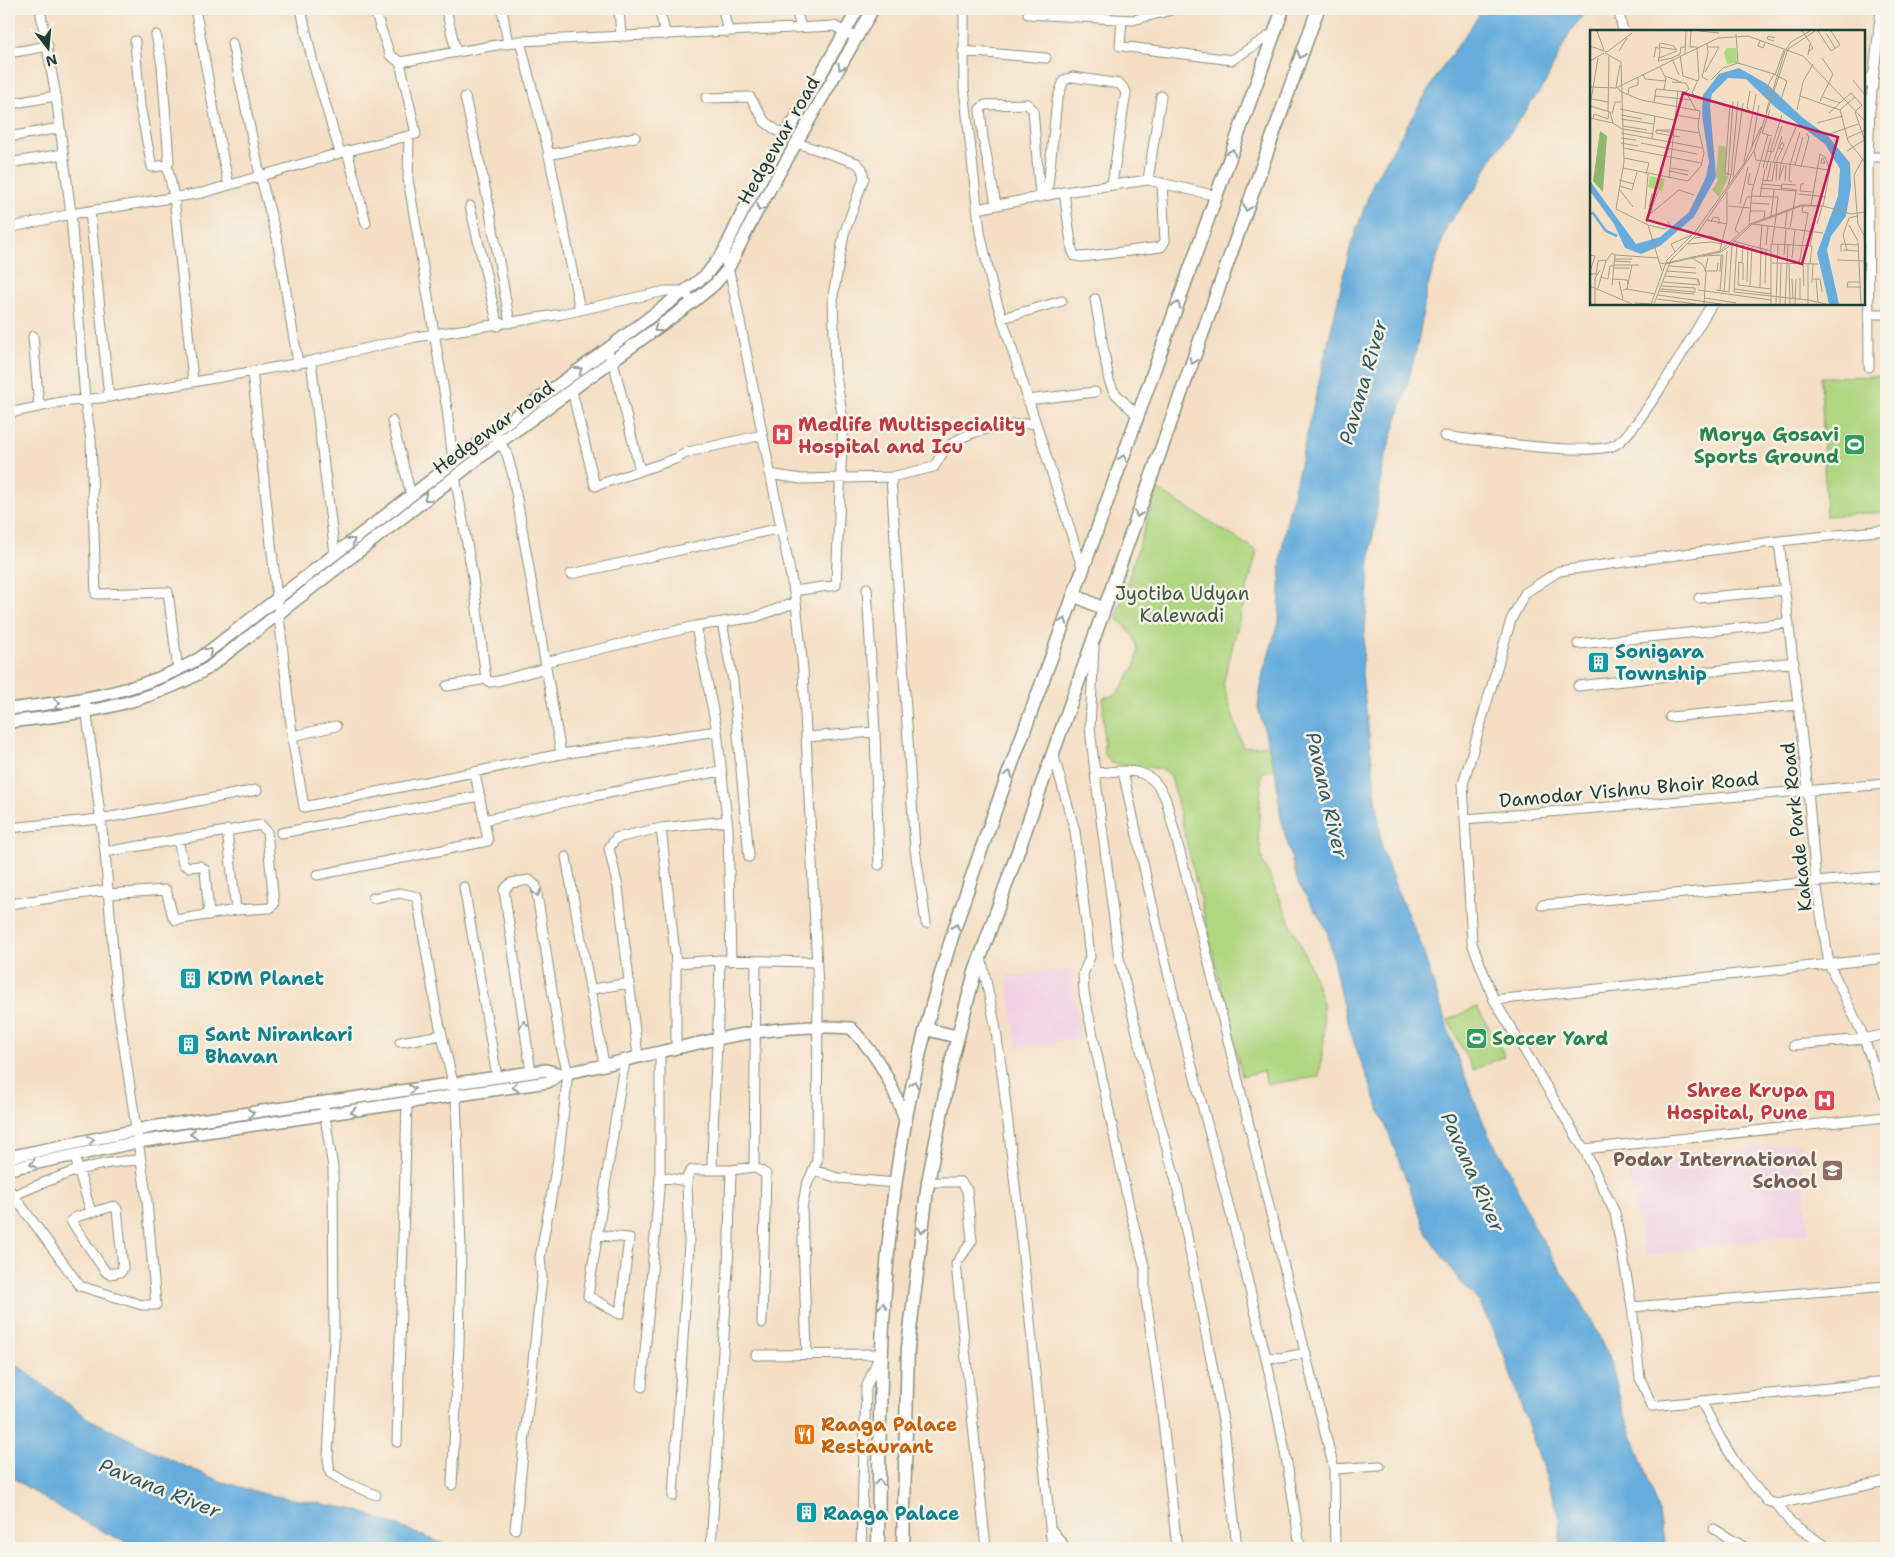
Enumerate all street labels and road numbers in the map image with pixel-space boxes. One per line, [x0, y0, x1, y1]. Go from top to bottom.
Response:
street label: Hedgewar road [731, 71, 825, 209]
street label: Hedgewar road [428, 375, 559, 480]
street label: Kakade Park Road [1775, 741, 1818, 913]
street label: Damodar Vishnu Bhoir Road [1498, 766, 1760, 813]

